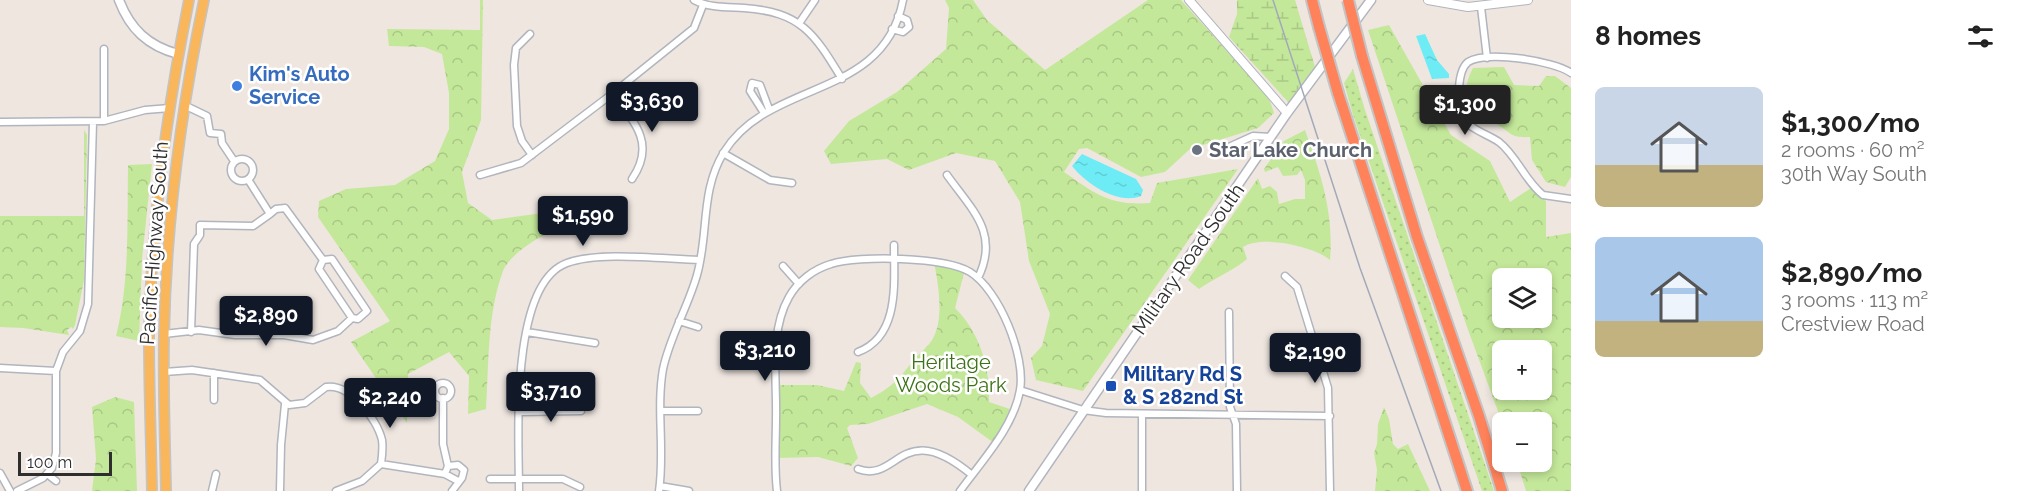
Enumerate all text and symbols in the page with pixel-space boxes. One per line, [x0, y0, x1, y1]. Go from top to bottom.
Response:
icon: filters [1964, 20, 1997, 53]
text: 8 homes [1595, 21, 1701, 51]
place label: Kim's Auto Service [249, 62, 350, 109]
marker: Kim's Auto Service [230, 79, 244, 93]
pin: $3,630 [603, 82, 701, 133]
pin: $1,300 [1416, 85, 1514, 136]
text: $3,630 [620, 89, 684, 113]
text: $1,300 [1434, 92, 1496, 116]
text: $1,300/mo [1781, 108, 1920, 138]
icon: home [1643, 111, 1715, 183]
place label: Star Lake Church [1209, 138, 1372, 162]
text: 2 rooms · 60 m² [1781, 138, 1925, 162]
street label: Pacific Highway South [135, 140, 173, 346]
marker: Star Lake Church [1190, 143, 1204, 157]
text: 30th Way South [1781, 162, 1927, 186]
street label: Military Road South [1127, 179, 1249, 339]
pin: $1,590 [534, 196, 632, 247]
text: $1,590 [552, 203, 614, 227]
text: $2,890/mo [1781, 258, 1922, 288]
icon: home [1643, 261, 1715, 333]
map controls [1492, 268, 1552, 472]
button: layers [1492, 268, 1552, 328]
text: 3 rooms · 113 m² [1781, 288, 1928, 312]
pin: $2,890 [217, 296, 315, 347]
text: $2,890 [234, 303, 298, 327]
text: Crestview Road [1781, 312, 1925, 336]
pin: $3,210 [716, 331, 814, 382]
pin: $2,190 [1266, 333, 1364, 384]
text: $3,210 [734, 338, 796, 362]
text: $2,190 [1284, 340, 1346, 364]
button: + [1492, 340, 1552, 400]
park label: Heritage Woods Park [895, 350, 1007, 397]
place label: Military Rd S & S 282nd St [1123, 362, 1244, 409]
pin: $3,710 [502, 372, 600, 423]
pin: $2,240 [341, 378, 439, 429]
text: $3,710 [520, 379, 582, 403]
marker: Military Rd S & S 282nd St [1104, 379, 1118, 393]
text: $2,240 [358, 385, 422, 409]
button: − [1492, 412, 1552, 472]
scale bar [18, 449, 112, 476]
text: 100 m [27, 453, 72, 472]

